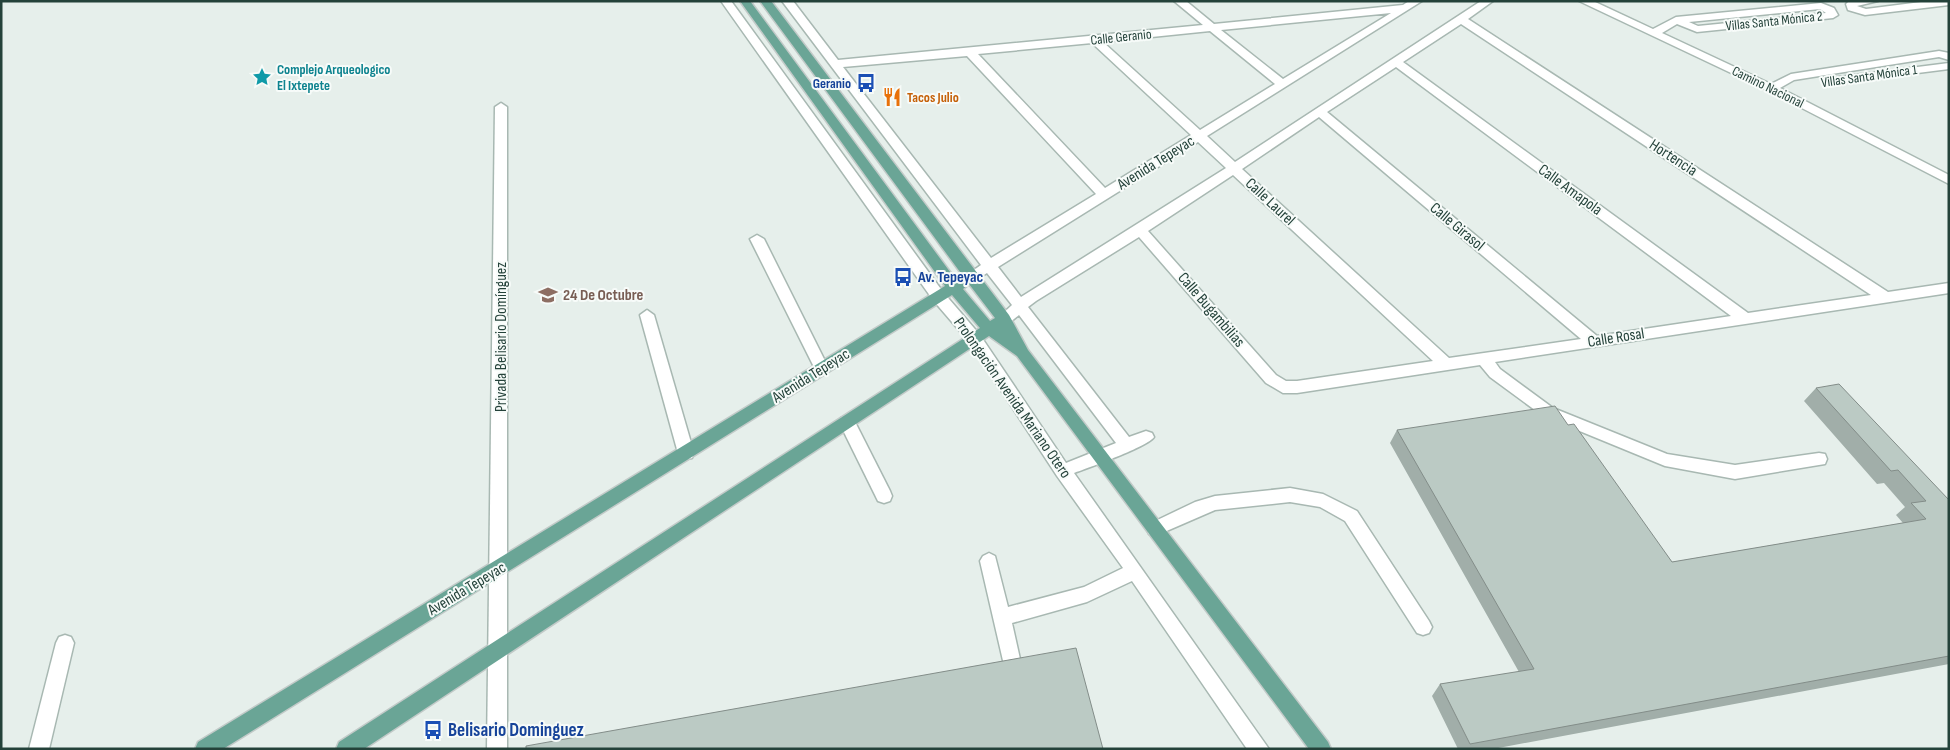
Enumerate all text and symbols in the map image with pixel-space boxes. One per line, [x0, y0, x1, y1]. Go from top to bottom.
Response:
street label: Villas Santa Mónica 2 [1725, 7, 1824, 35]
street label: Calle Geranio [1090, 25, 1153, 49]
place label: Complejo Arqueologico El Ixtepete [277, 61, 390, 94]
street label: Villas Santa Mónica 1 [1820, 61, 1918, 91]
street label: Camino Nacional [1729, 62, 1807, 112]
place icon: Complejo Arqueologico El Ixtepete [251, 66, 273, 88]
bus stop icon: Geranio [855, 72, 877, 94]
place label: Geranio [813, 75, 851, 92]
restaurant icon: Tacos Julio [881, 86, 903, 108]
place label: Tacos Julio [907, 89, 959, 106]
street label: Avenida Tepeyac [1113, 132, 1198, 195]
street label: Hortencia [1646, 136, 1700, 180]
street label: Calle Amapola [1534, 160, 1606, 220]
street label: Calle Laurel [1241, 174, 1299, 230]
street label: Calle Girasol [1426, 199, 1488, 255]
street label: Privada Belisario Domínguez [492, 262, 511, 412]
bus stop icon: Av. Tepeyac [892, 266, 914, 288]
place label: Av. Tepeyac [917, 268, 984, 287]
street label: Calle Bugambilias [1173, 269, 1249, 351]
school or university icon: 24 De Octubre [537, 284, 559, 306]
place label: 24 De Octubre [563, 286, 643, 305]
street label: Prolongación Avenida Mariano Otero [949, 314, 1075, 482]
street label: Calle Rosal [1586, 324, 1646, 352]
street label: Avenida Tepeyac [768, 345, 853, 408]
street label: Avenida Tepeyac [424, 558, 509, 620]
bus stop icon: Belisario Dominguez [422, 719, 444, 741]
place label: Belisario Dominguez [448, 719, 584, 742]

